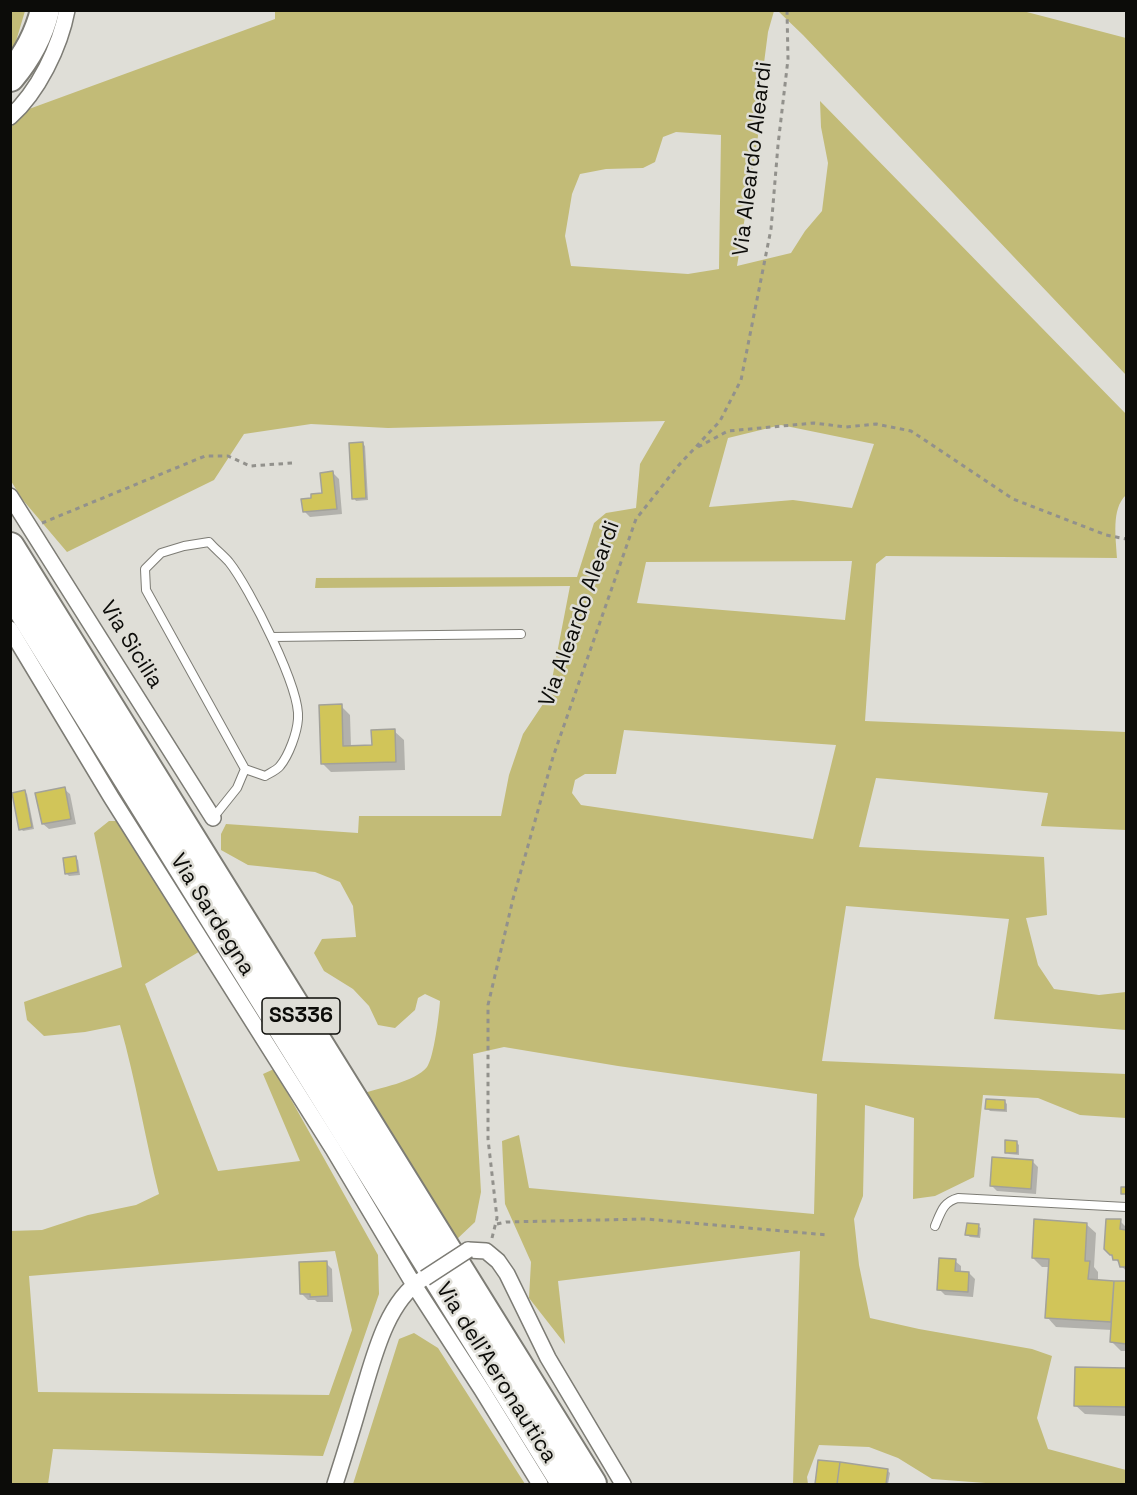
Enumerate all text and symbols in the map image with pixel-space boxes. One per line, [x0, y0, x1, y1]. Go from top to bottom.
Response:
street label: Via Aleardo Aleardi [728, 60, 778, 258]
street label: Via Aleardo Aleardi [534, 517, 626, 711]
street label: Via Sicilia [94, 596, 168, 694]
street label: Via Sardegna [164, 849, 260, 981]
road number: SS336 [262, 998, 340, 1034]
street label: Via dell'Aeronautica [430, 1278, 562, 1468]

